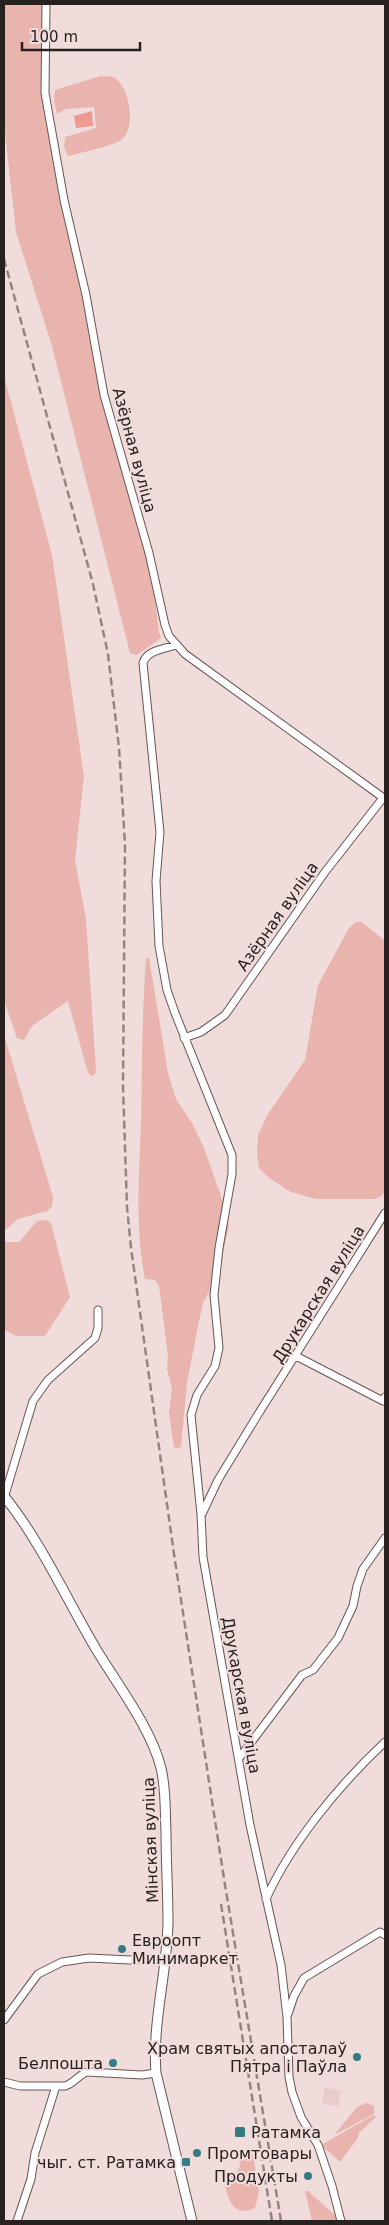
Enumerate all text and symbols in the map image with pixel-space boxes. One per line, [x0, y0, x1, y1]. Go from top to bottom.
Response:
scale bar [22, 20, 140, 52]
text: 100 m [30, 28, 78, 46]
street label: Азёрная вуліца [109, 386, 160, 515]
street label: Азёрная вуліца [233, 858, 322, 974]
street label: Друкарская вуліца [268, 1222, 369, 1367]
street label: Друкарская вуліца [218, 1615, 265, 1775]
street label: Мінская вуліца [139, 1777, 162, 1903]
place label: Евроопт Минимаркет [132, 1931, 238, 1968]
marker: Евроопт Минимаркет [116, 1943, 128, 1955]
place label: Храм святых апосталаў Пятра і Паўла [147, 2039, 347, 2076]
marker: Храм святых апосталаў Пятра і Паўла [351, 2051, 363, 2063]
place label: Белпошта [18, 2054, 103, 2073]
marker: Белпошта [107, 2057, 119, 2069]
place label: Ратамка [251, 2123, 321, 2142]
marker: Ратамка [233, 2125, 247, 2139]
place label: Промтовары [207, 2144, 312, 2163]
marker: Промтовары [191, 2147, 203, 2159]
place label: чыг. ст. Ратамка [37, 2153, 176, 2172]
marker: чыг. ст. Ратамка [180, 2156, 192, 2168]
place label: Продукты [214, 2167, 298, 2186]
marker: Продукты [302, 2170, 314, 2182]

